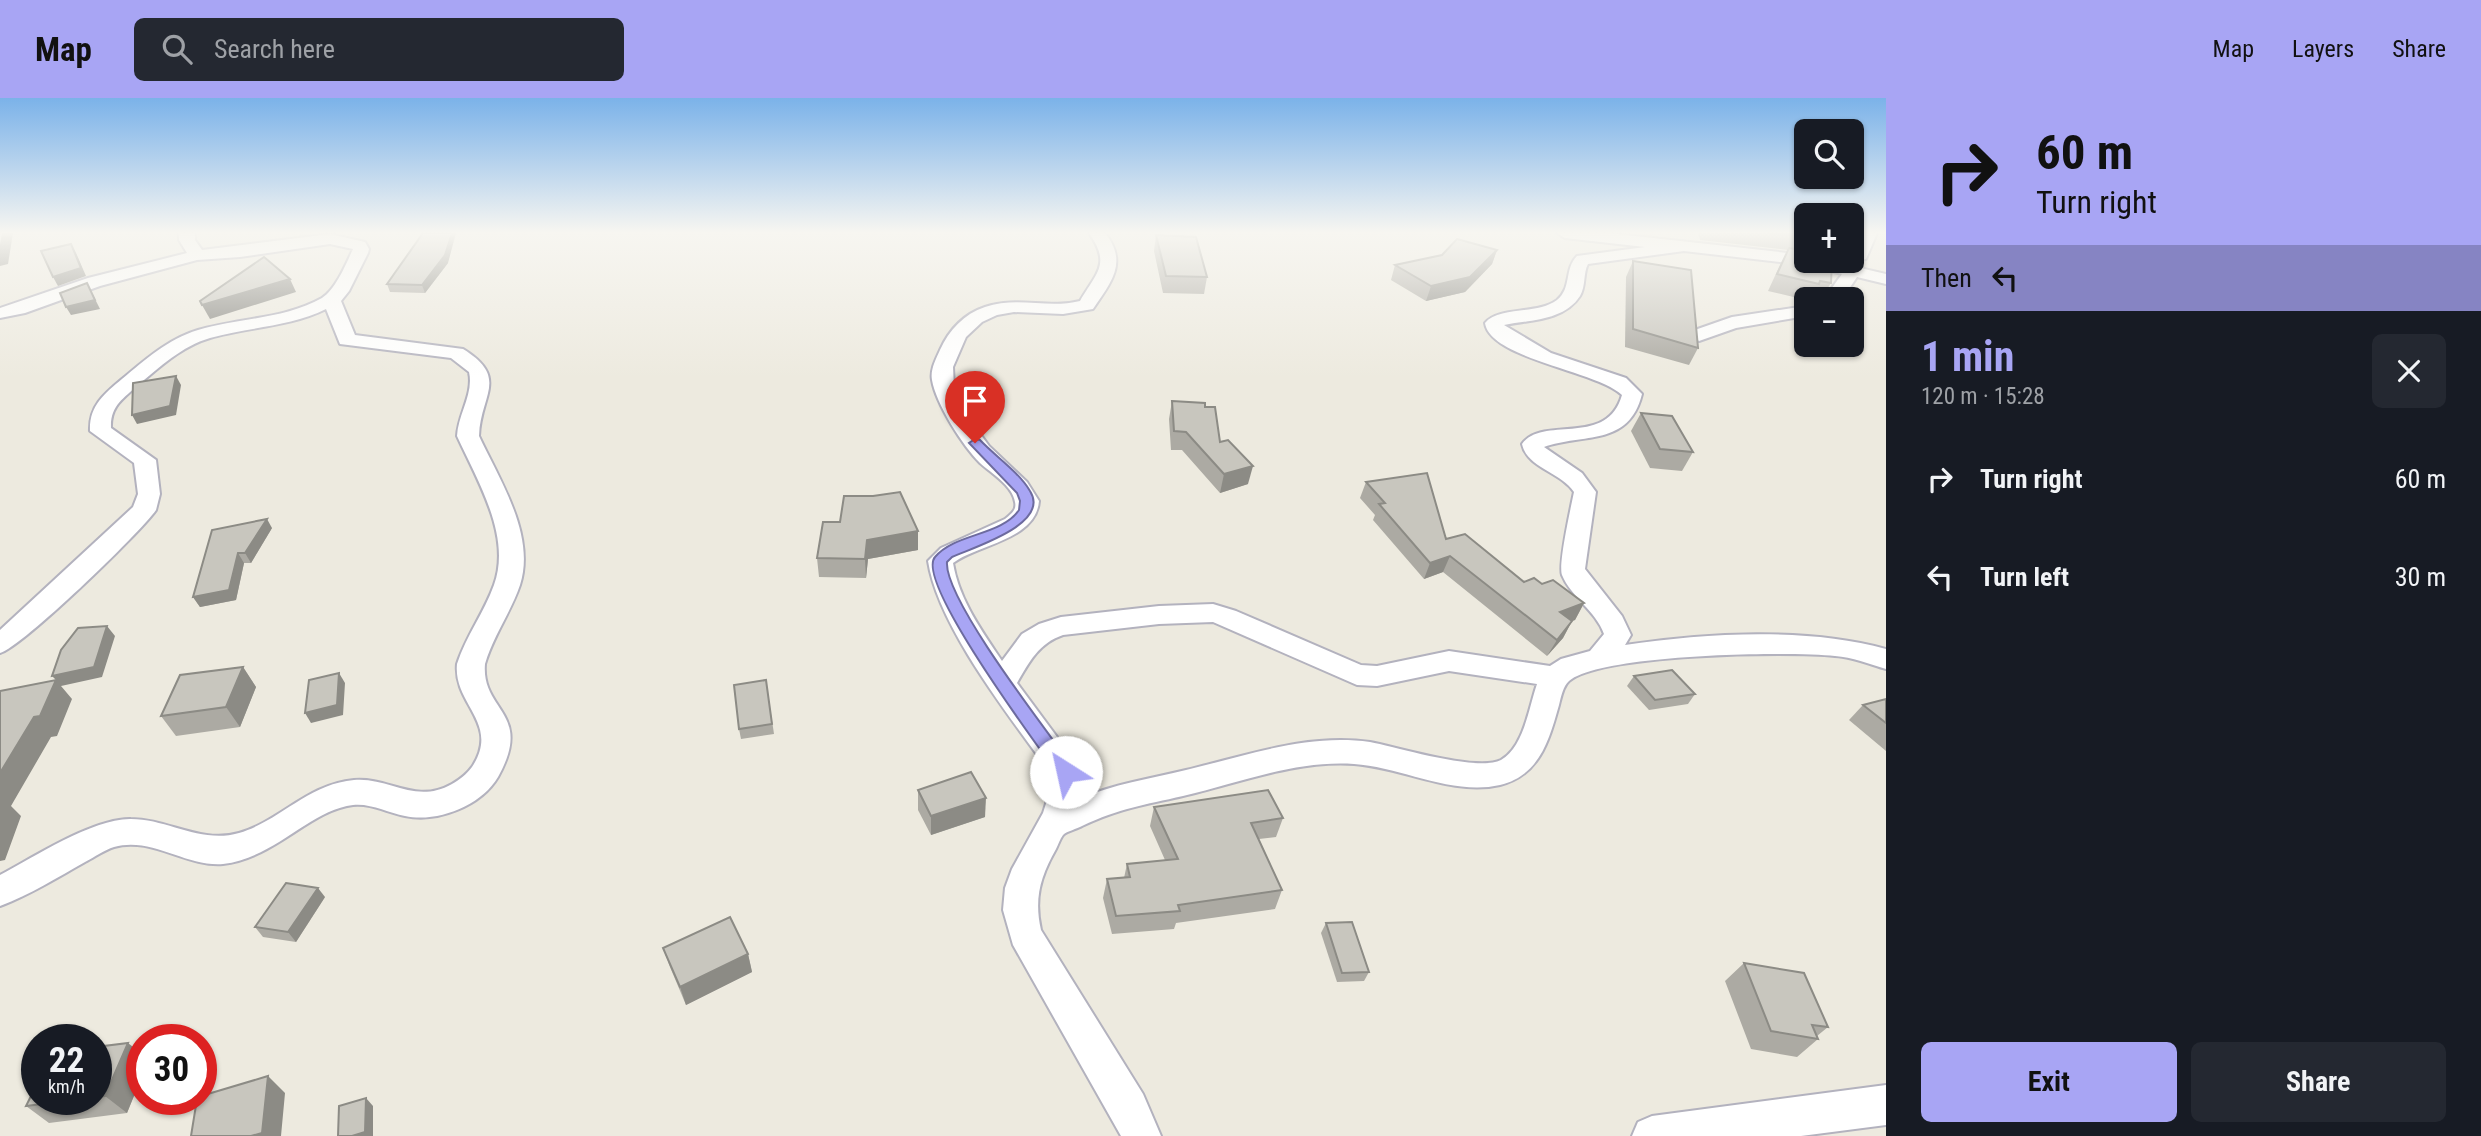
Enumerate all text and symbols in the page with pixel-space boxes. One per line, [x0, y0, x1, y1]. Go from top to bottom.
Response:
search box [134, 18, 624, 81]
text: Map [35, 30, 92, 69]
icon: search [158, 30, 196, 68]
text: Search here [214, 34, 335, 64]
text: Map [2213, 35, 2254, 63]
text: Layers [2292, 35, 2354, 63]
text: Share [2392, 35, 2446, 63]
map controls [1794, 119, 1864, 357]
button: search [1794, 119, 1864, 189]
text: 60 m [2036, 124, 2133, 181]
icon: right [1921, 126, 2012, 217]
text: Turn right [2036, 183, 2157, 221]
button: + [1794, 203, 1864, 273]
icon: left [1986, 259, 2024, 297]
text: Then [1921, 263, 1972, 293]
button: − [1794, 287, 1864, 357]
text: 1 min [1921, 332, 2014, 381]
button: close [2372, 334, 2446, 408]
pin [945, 371, 1005, 443]
icon: arrive [956, 382, 994, 420]
text: 120 m · 15:28 [1921, 383, 2045, 410]
icon: right [1921, 460, 1959, 498]
text: Turn right [1980, 464, 2082, 494]
text: 60 m [2395, 464, 2446, 494]
icon: left [1921, 558, 1959, 596]
text: Turn left [1980, 562, 2069, 592]
text: 30 m [2395, 562, 2446, 592]
position arrow [1029, 735, 1103, 809]
speed limit sign: 30 [126, 1024, 217, 1115]
text: 22 [49, 1040, 84, 1081]
button: Exit [1921, 1042, 2177, 1122]
button: Share [2191, 1042, 2446, 1122]
text: km/h [48, 1076, 85, 1097]

